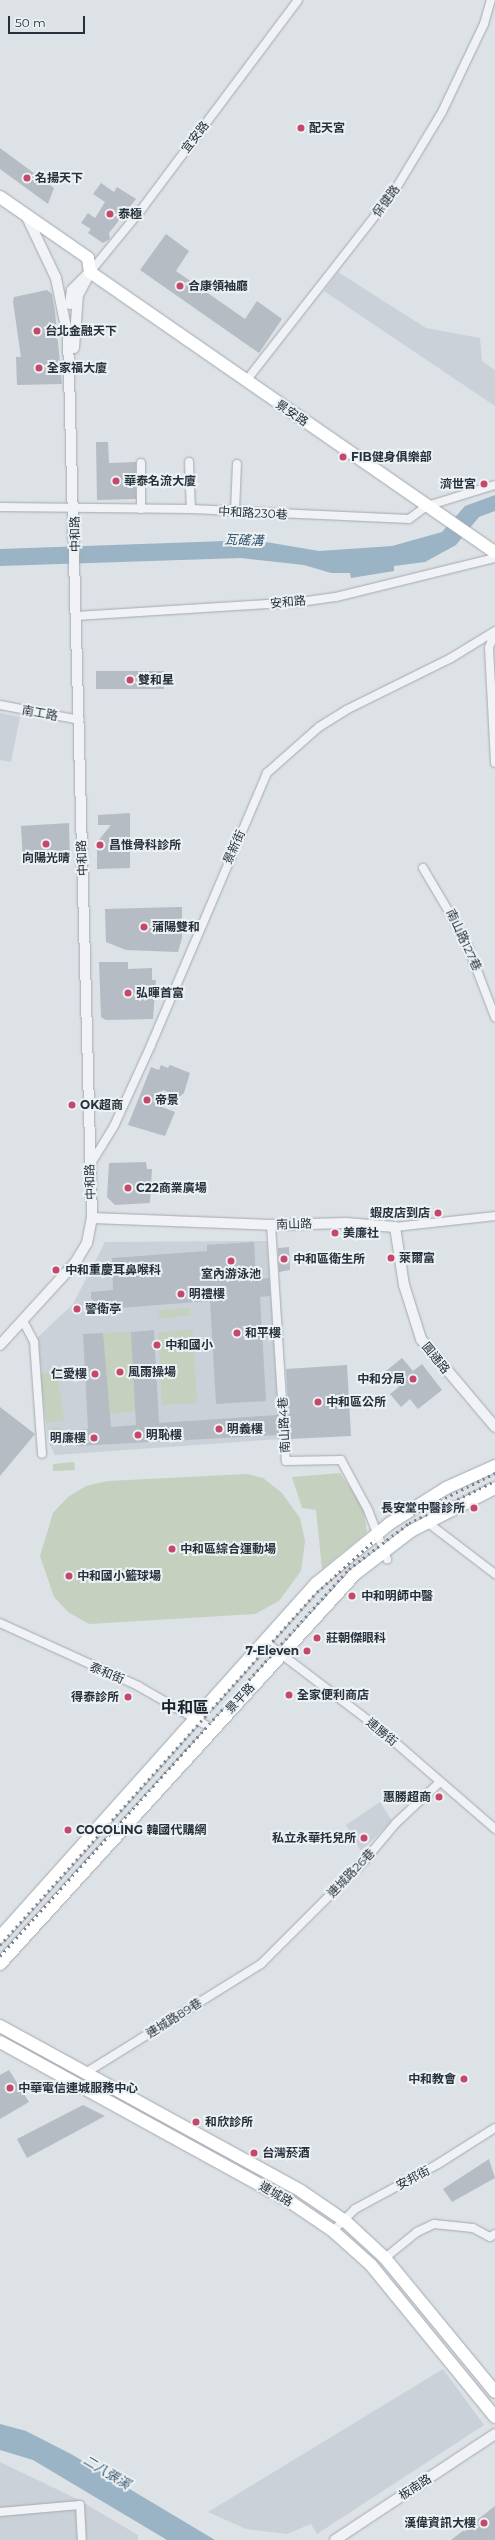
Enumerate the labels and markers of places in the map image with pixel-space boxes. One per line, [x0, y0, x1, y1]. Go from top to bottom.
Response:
place label: 配天宮 [309, 121, 345, 135]
marker: 配天宮 [296, 123, 306, 133]
place label: 名揚天下 [35, 171, 83, 185]
marker: 名揚天下 [22, 173, 32, 183]
place label: 泰極 [118, 207, 142, 221]
marker: 泰極 [105, 209, 115, 219]
place label: 合康領袖廳 [188, 279, 248, 293]
marker: 合康領袖廳 [175, 281, 185, 291]
place label: 台北金融天下 [45, 324, 117, 338]
marker: 台北金融天下 [32, 326, 42, 336]
place label: 全家福大廈 [47, 361, 107, 375]
marker: 全家福大廈 [34, 363, 44, 373]
place label: FIB健身俱樂部 [351, 450, 432, 464]
marker: FIB健身俱樂部 [338, 452, 348, 462]
place label: 華泰名流大廈 [124, 474, 196, 488]
marker: 華泰名流大廈 [111, 476, 121, 486]
place label: 濟世宮 [440, 477, 476, 491]
marker: 濟世宮 [479, 479, 489, 489]
place label: 雙和星 [138, 673, 174, 687]
marker: 雙和星 [125, 675, 135, 685]
place label: 昌惟骨科診所 [109, 838, 181, 852]
marker: 向陽光晴 [41, 839, 51, 849]
marker: 昌惟骨科診所 [94, 839, 106, 851]
place label: 向陽光晴 [22, 851, 70, 865]
place label: 蒲陽雙和 [152, 920, 200, 934]
marker: 蒲陽雙和 [139, 922, 149, 932]
place label: 弘暉首富 [136, 986, 184, 1000]
marker: 弘暉首富 [123, 988, 133, 998]
place label: 帝景 [155, 1093, 179, 1107]
marker: 帝景 [142, 1095, 152, 1105]
place label: OK超商 [80, 1098, 123, 1112]
marker: OK超商 [67, 1100, 77, 1110]
place label: C22商業廣場 [136, 1181, 207, 1195]
marker: C22商業廣場 [123, 1183, 133, 1193]
place label: 蝦皮店到店 [370, 1206, 430, 1220]
marker: 蝦皮店到店 [433, 1208, 443, 1218]
place label: 美廉社 [343, 1226, 379, 1240]
marker: 美廉社 [330, 1228, 340, 1238]
place label: 萊爾富 [399, 1251, 435, 1265]
place label: 中和區衛生所 [293, 1252, 365, 1266]
marker: 中和區衛生所 [278, 1253, 290, 1265]
marker: 萊爾富 [386, 1253, 396, 1263]
marker: 室內游泳池 [226, 1256, 236, 1266]
place label: 中和重慶耳鼻喉科 [65, 1263, 161, 1277]
marker: 中和重慶耳鼻喉科 [50, 1264, 62, 1276]
place label: 室內游泳池 [201, 1267, 261, 1281]
place label: 明禮樓 [189, 1287, 225, 1301]
marker: 明禮樓 [176, 1289, 186, 1299]
place label: 警衛亭 [85, 1302, 121, 1316]
marker: 警衛亭 [72, 1304, 82, 1314]
place label: 和平樓 [245, 1326, 281, 1340]
marker: 和平樓 [232, 1328, 242, 1338]
place label: 中和國小 [165, 1338, 213, 1352]
marker: 中和國小 [152, 1340, 162, 1350]
place label: 風雨操場 [128, 1365, 176, 1379]
place label: 仁愛樓 [51, 1367, 87, 1381]
marker: 風雨操場 [115, 1367, 125, 1377]
marker: 仁愛樓 [90, 1369, 100, 1379]
place label: 中和分局 [357, 1372, 405, 1386]
marker: 中和分局 [408, 1374, 418, 1384]
place label: 中和區公所 [326, 1395, 386, 1409]
marker: 中和區公所 [313, 1397, 323, 1407]
place label: 明義樓 [227, 1422, 263, 1436]
marker: 明義樓 [214, 1424, 224, 1434]
place label: 明恥樓 [146, 1428, 182, 1442]
marker: 明恥樓 [133, 1430, 143, 1440]
place label: 明廉樓 [50, 1431, 86, 1445]
marker: 明廉樓 [89, 1433, 99, 1443]
place label: 長安堂中醫診所 [381, 1501, 465, 1515]
marker: 長安堂中醫診所 [468, 1502, 480, 1514]
place label: 中和區綜合運動場 [180, 1542, 276, 1556]
marker: 中和區綜合運動場 [167, 1544, 177, 1554]
place label: 中和國小籃球場 [77, 1569, 161, 1583]
marker: 中和國小籃球場 [64, 1571, 74, 1581]
place label: 中和明師中醫 [361, 1589, 433, 1603]
marker: 中和明師中醫 [346, 1590, 358, 1602]
place label: 莊朝傑眼科 [326, 1631, 386, 1645]
marker: 莊朝傑眼科 [311, 1632, 323, 1644]
place label: 7-Eleven [246, 1644, 299, 1658]
marker: 7-Eleven [302, 1646, 312, 1656]
place label: 全家便利商店 [297, 1688, 369, 1702]
place label: 得泰診所 [71, 1690, 119, 1704]
marker: 全家便利商店 [284, 1690, 294, 1700]
marker: 得泰診所 [122, 1691, 134, 1703]
place label: 惠勝超商 [383, 1790, 431, 1804]
marker: 惠勝超商 [434, 1792, 444, 1802]
place label: COCOLING 韓國代購網 [76, 1823, 206, 1837]
marker: COCOLING 韓國代購網 [63, 1825, 73, 1835]
place label: 私立永華托兒所 [272, 1831, 356, 1845]
marker: 私立永華托兒所 [359, 1833, 369, 1843]
place label: 中和教會 [408, 2072, 456, 2086]
marker: 中和教會 [459, 2074, 469, 2084]
place label: 中華電信連城服務中心 [18, 2081, 138, 2095]
marker: 中華電信連城服務中心 [5, 2083, 15, 2093]
place label: 和欣診所 [205, 2115, 253, 2129]
marker: 和欣診所 [190, 2116, 202, 2128]
place label: 台灣菸酒 [262, 2146, 310, 2160]
marker: 台灣菸酒 [249, 2148, 259, 2158]
place label: 漢偉資訊大樓 [404, 2516, 476, 2530]
marker: 漢偉資訊大樓 [479, 2518, 489, 2528]

